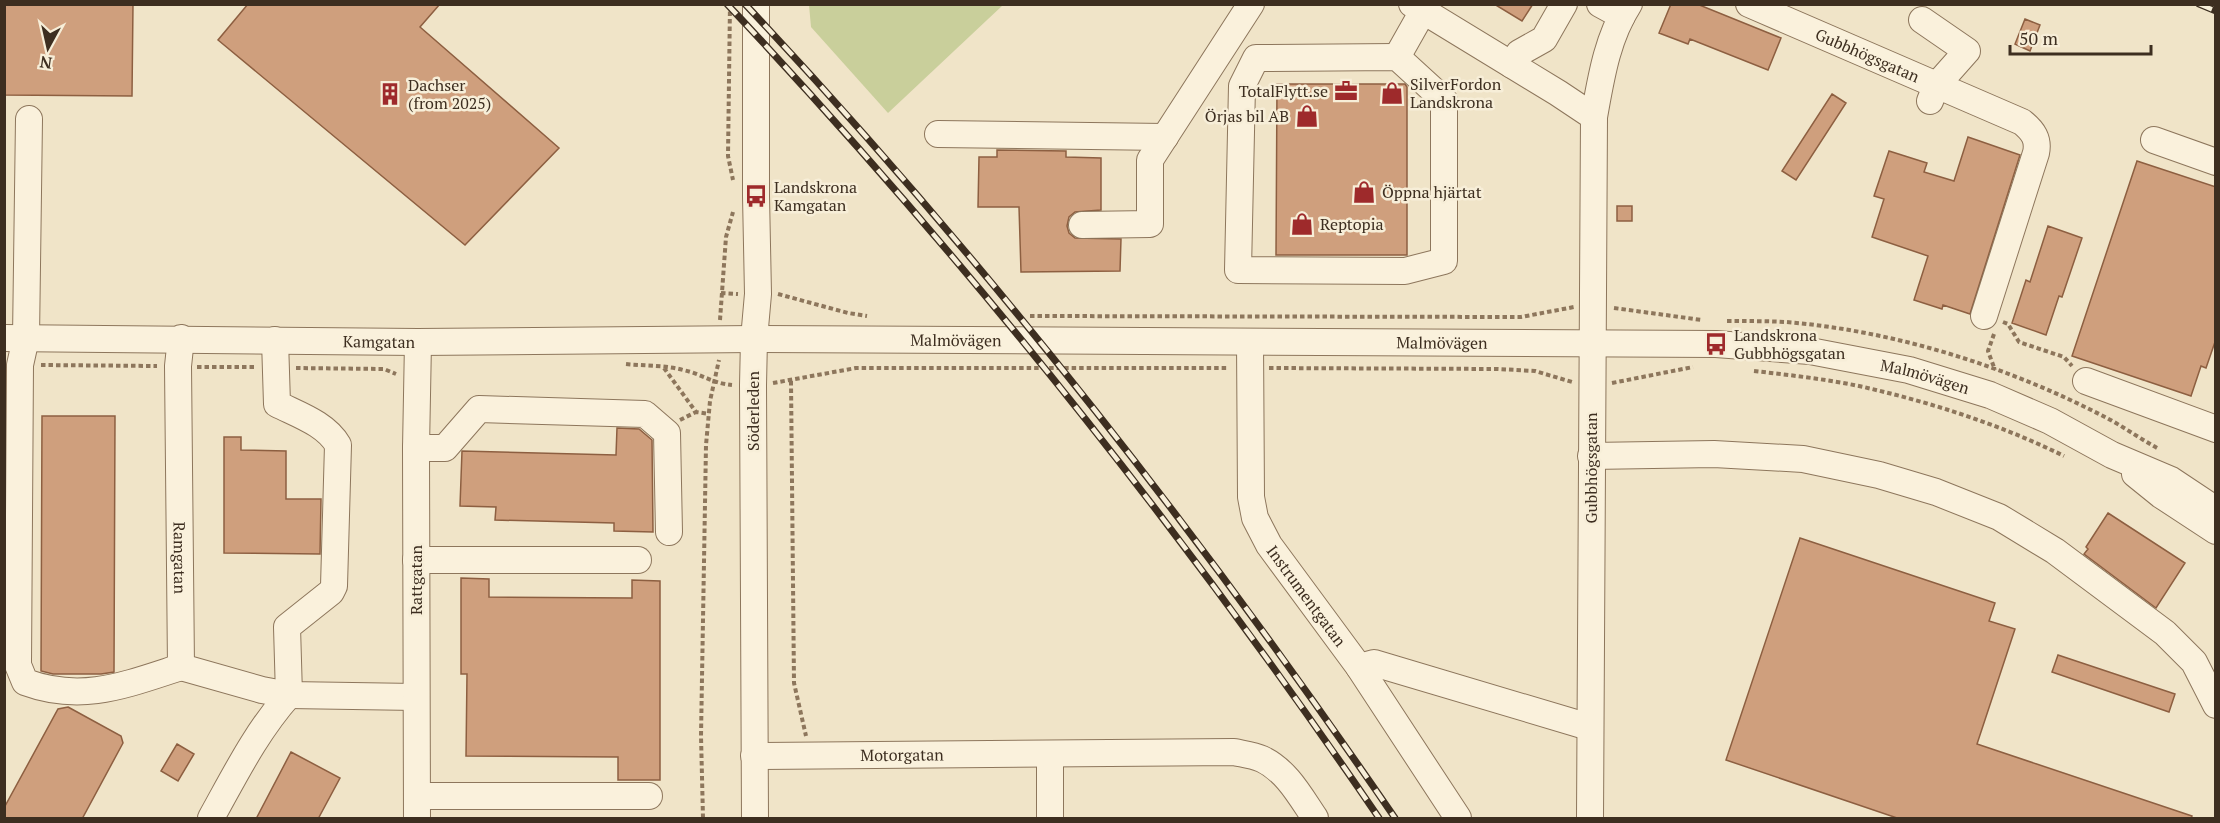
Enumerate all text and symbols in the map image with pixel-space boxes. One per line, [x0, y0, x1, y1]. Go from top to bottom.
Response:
north arrow [18, 18, 78, 78]
scale bar [2010, 18, 2151, 56]
street label: Gubbhögsgatan [1812, 23, 1923, 88]
text: 50 m [2019, 26, 2059, 50]
text: N [38, 51, 53, 75]
place label: SilverFordon Landskrona [1410, 73, 1502, 113]
place label: Dachser (from 2025) [408, 74, 491, 114]
office icon: TotalFlytt.se [1333, 78, 1359, 104]
place label: TotalFlytt.se [1239, 80, 1328, 102]
shop icon: SilverFordon Landskrona [1379, 80, 1405, 106]
building icon: Dachser (from 2025) [377, 81, 403, 107]
shop icon: Örjas bil AB [1294, 103, 1320, 129]
place label: Örjas bil AB [1205, 105, 1289, 127]
place label: Landskrona Kamgatan [774, 176, 857, 216]
shop icon: Öppna hjärtat [1351, 179, 1377, 205]
place label: Öppna hjärtat [1382, 181, 1482, 203]
bus stop icon: Landskrona Kamgatan [743, 183, 769, 209]
shop icon: Reptopia [1289, 211, 1315, 237]
place label: Reptopia [1320, 213, 1384, 235]
place label: Landskrona Gubbhögsgatan [1734, 324, 1846, 364]
street label: Malmövägen [910, 329, 1002, 351]
street label: Kamgatan [343, 330, 416, 353]
street label: Malmövägen [1396, 331, 1488, 354]
bus stop icon: Landskrona Gubbhögsgatan [1703, 331, 1729, 357]
street label: Malmövägen [1879, 354, 1973, 399]
street label: Söderleden [742, 371, 764, 451]
street label: Gubbhögsgatan [1580, 412, 1602, 524]
street label: Ramgatan [169, 522, 191, 595]
street label: Instrumentgatan [1262, 541, 1352, 651]
street label: Rattgatan [405, 544, 427, 615]
street label: Motorgatan [860, 743, 944, 766]

